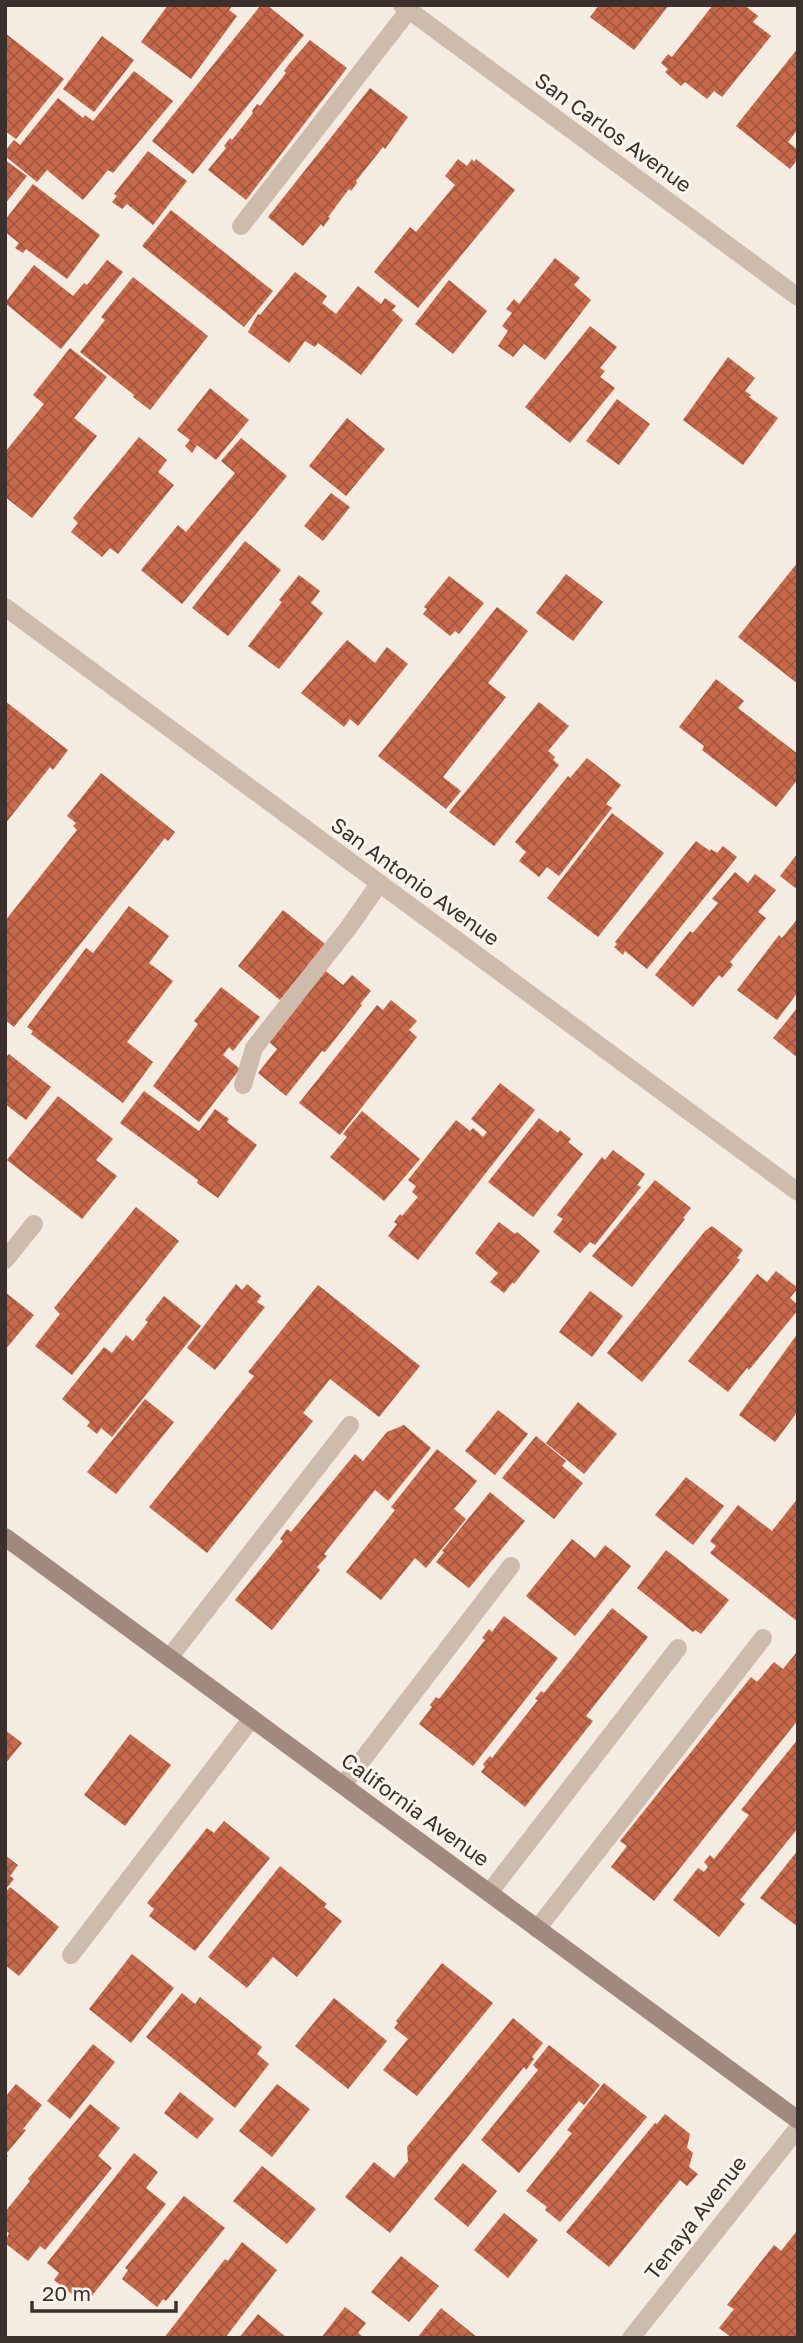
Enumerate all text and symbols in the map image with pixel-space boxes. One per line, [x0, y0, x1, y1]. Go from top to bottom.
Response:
street label: San Carlos Avenue [530, 67, 697, 198]
street label: San Antonio Avenue [326, 811, 505, 951]
street label: California Avenue [337, 1747, 495, 1872]
street label: Tenaya Avenue [639, 2150, 752, 2285]
scale bar [32, 2270, 175, 2314]
text: 20 m [42, 2280, 91, 2306]

